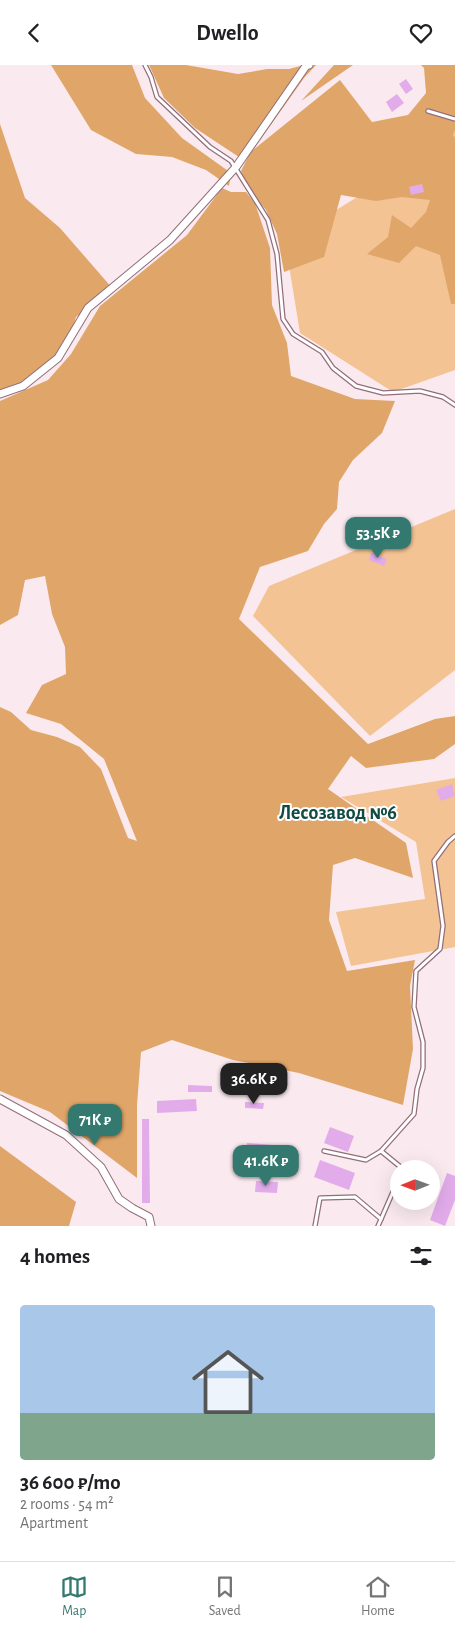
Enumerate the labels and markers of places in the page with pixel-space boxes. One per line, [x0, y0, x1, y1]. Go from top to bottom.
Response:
pin: 53.5K ₽ [332, 517, 424, 559]
pin: 36.6K ₽ [208, 1063, 300, 1105]
pin: 71K ₽ [60, 1103, 130, 1146]
pin: 41.6K ₽ [220, 1145, 312, 1187]

